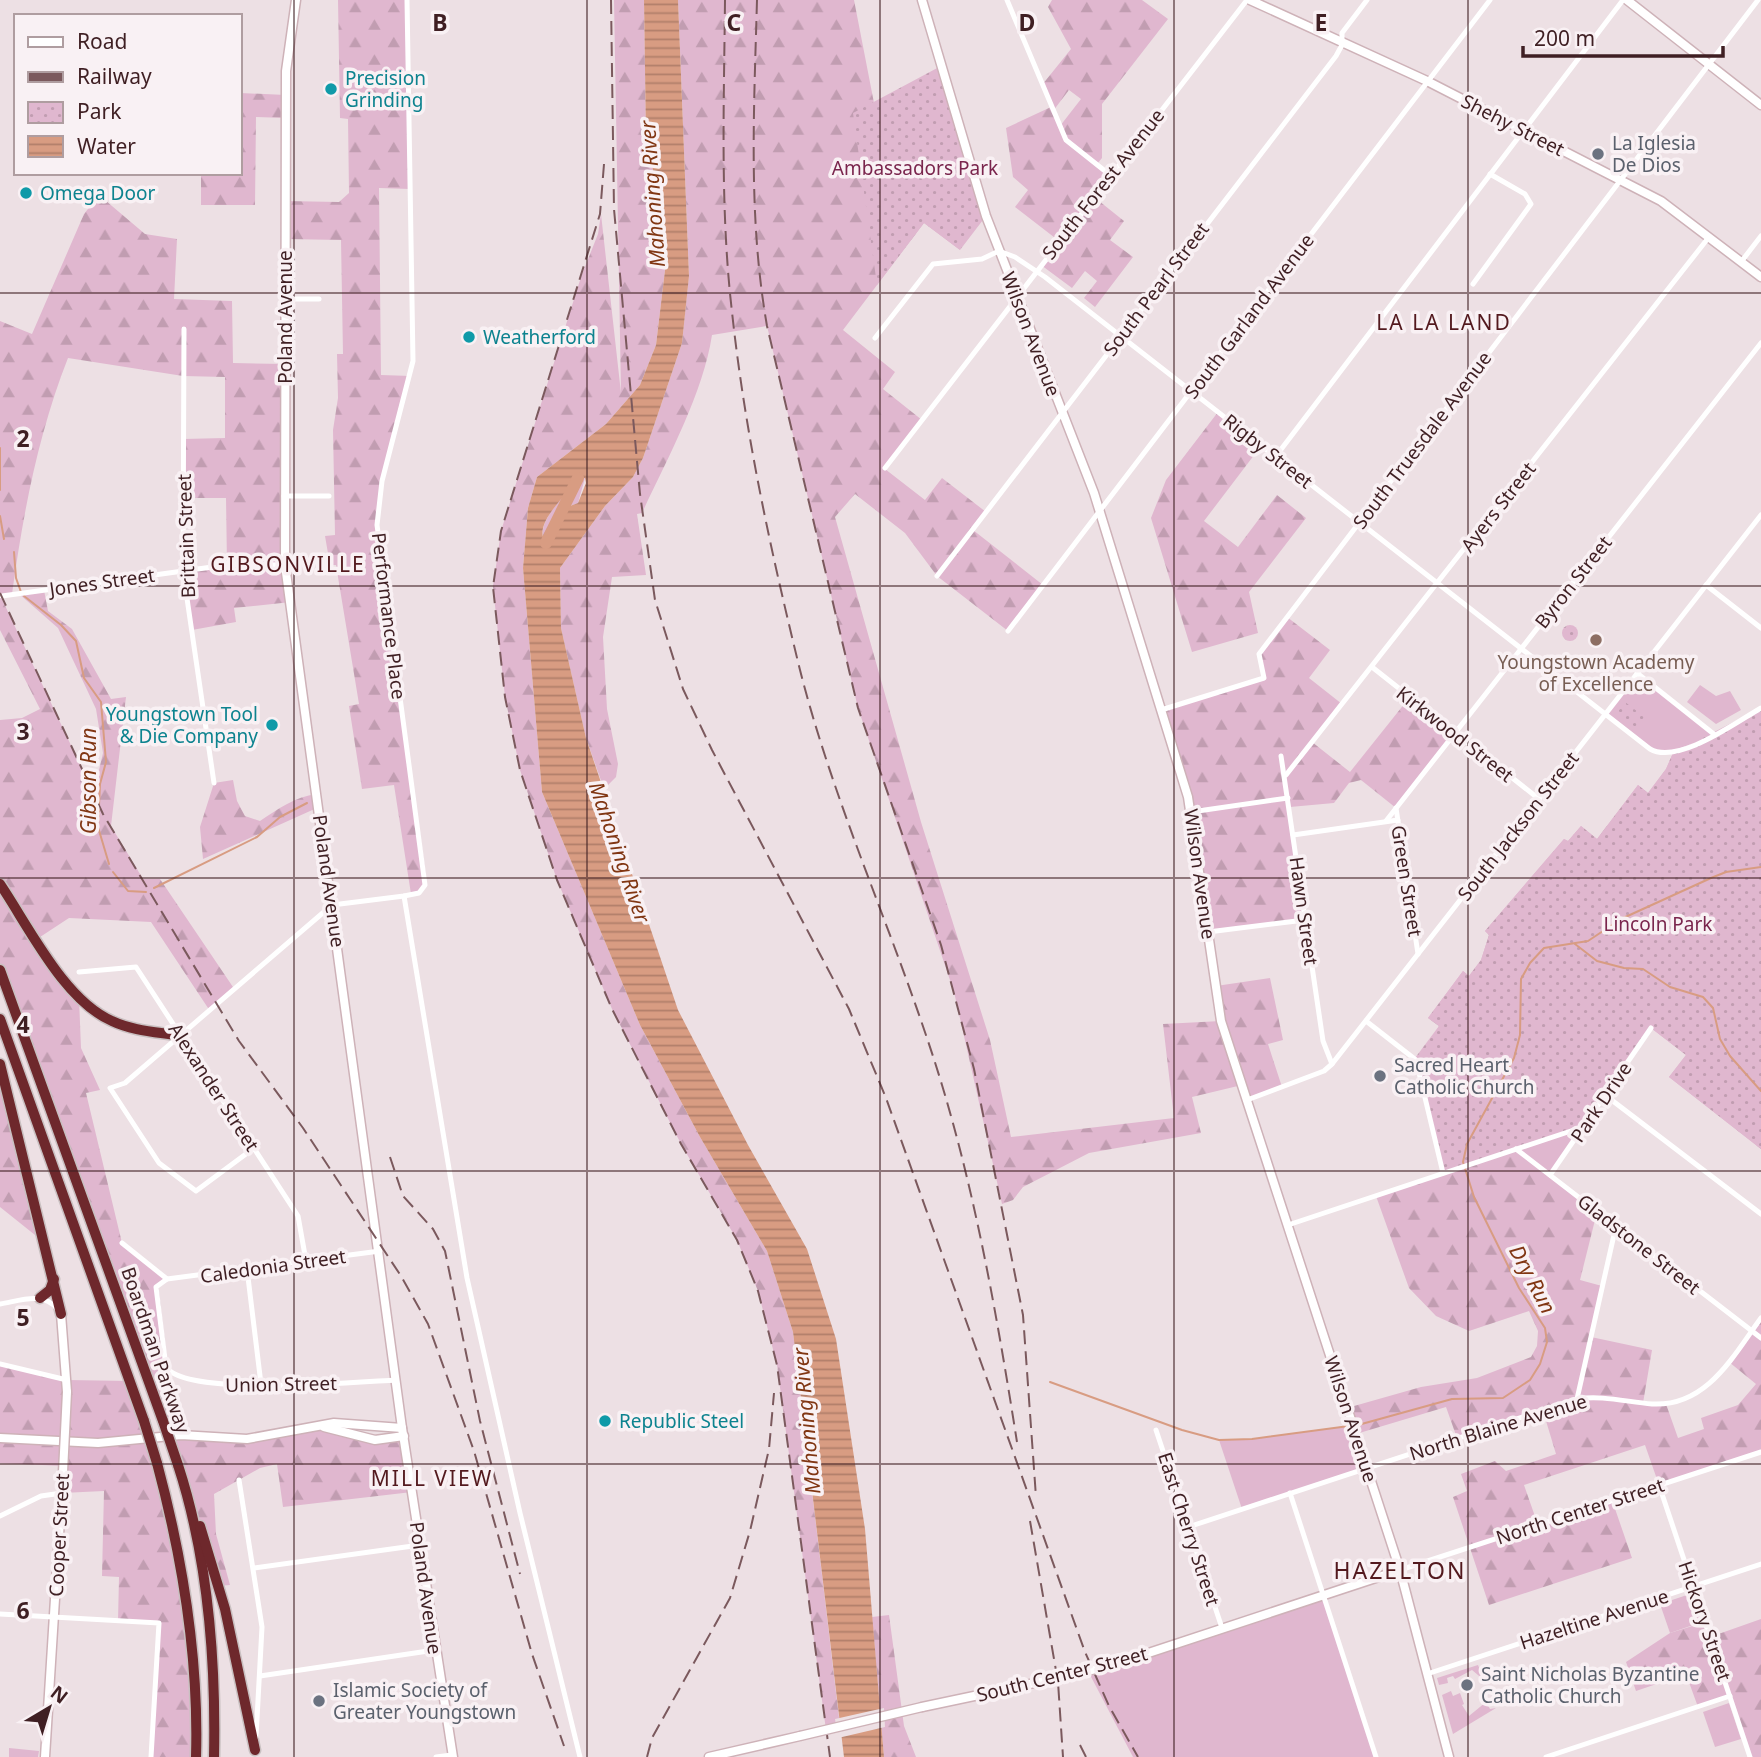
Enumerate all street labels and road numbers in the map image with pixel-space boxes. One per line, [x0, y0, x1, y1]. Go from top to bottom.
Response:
street label: Shehy Street [1457, 88, 1569, 162]
street label: South Forest Avenue [1036, 103, 1170, 265]
street label: South Pearl Street [1097, 217, 1215, 361]
street label: South Garland Avenue [1178, 228, 1320, 404]
street label: Poland Avenue [272, 250, 298, 384]
street label: Wilson Avenue [995, 268, 1067, 400]
street label: South Truesdale Avenue [1347, 346, 1497, 534]
street label: Rigby Street [1218, 408, 1318, 494]
street label: Ayers Street [1455, 457, 1541, 557]
street label: Brittain Street [171, 473, 201, 598]
street label: Byron Street [1529, 530, 1617, 634]
street label: Performance Place [366, 531, 412, 701]
street label: Jones Street [46, 562, 157, 603]
street label: Kirkwood Street [1391, 680, 1519, 788]
street label: South Jackson Street [1452, 746, 1585, 906]
street label: Wilson Avenue [1178, 807, 1222, 941]
street label: Poland Avenue [307, 813, 351, 949]
street label: Green Street [1385, 823, 1429, 939]
street label: Hawn Street [1284, 855, 1325, 967]
street label: Alexander Street [163, 1018, 265, 1156]
street label: Park Drive [1564, 1057, 1638, 1147]
street label: Gladstone Street [1572, 1188, 1706, 1300]
street label: Caledonia Street [199, 1243, 348, 1289]
street label: Boardman Parkway [115, 1263, 197, 1437]
street label: Wilson Avenue [1318, 1352, 1384, 1486]
street label: Union Street [225, 1370, 337, 1398]
street label: North Blaine Avenue [1406, 1388, 1590, 1466]
street label: East Cherry Street [1152, 1449, 1226, 1609]
street label: North Center Street [1493, 1472, 1667, 1550]
street label: Cooper Street [43, 1473, 75, 1597]
street label: Poland Avenue [404, 1520, 448, 1656]
street label: Hickory Street [1672, 1558, 1738, 1685]
street label: Hazeltine Avenue [1516, 1583, 1672, 1655]
street label: South Center Street [974, 1640, 1150, 1708]

